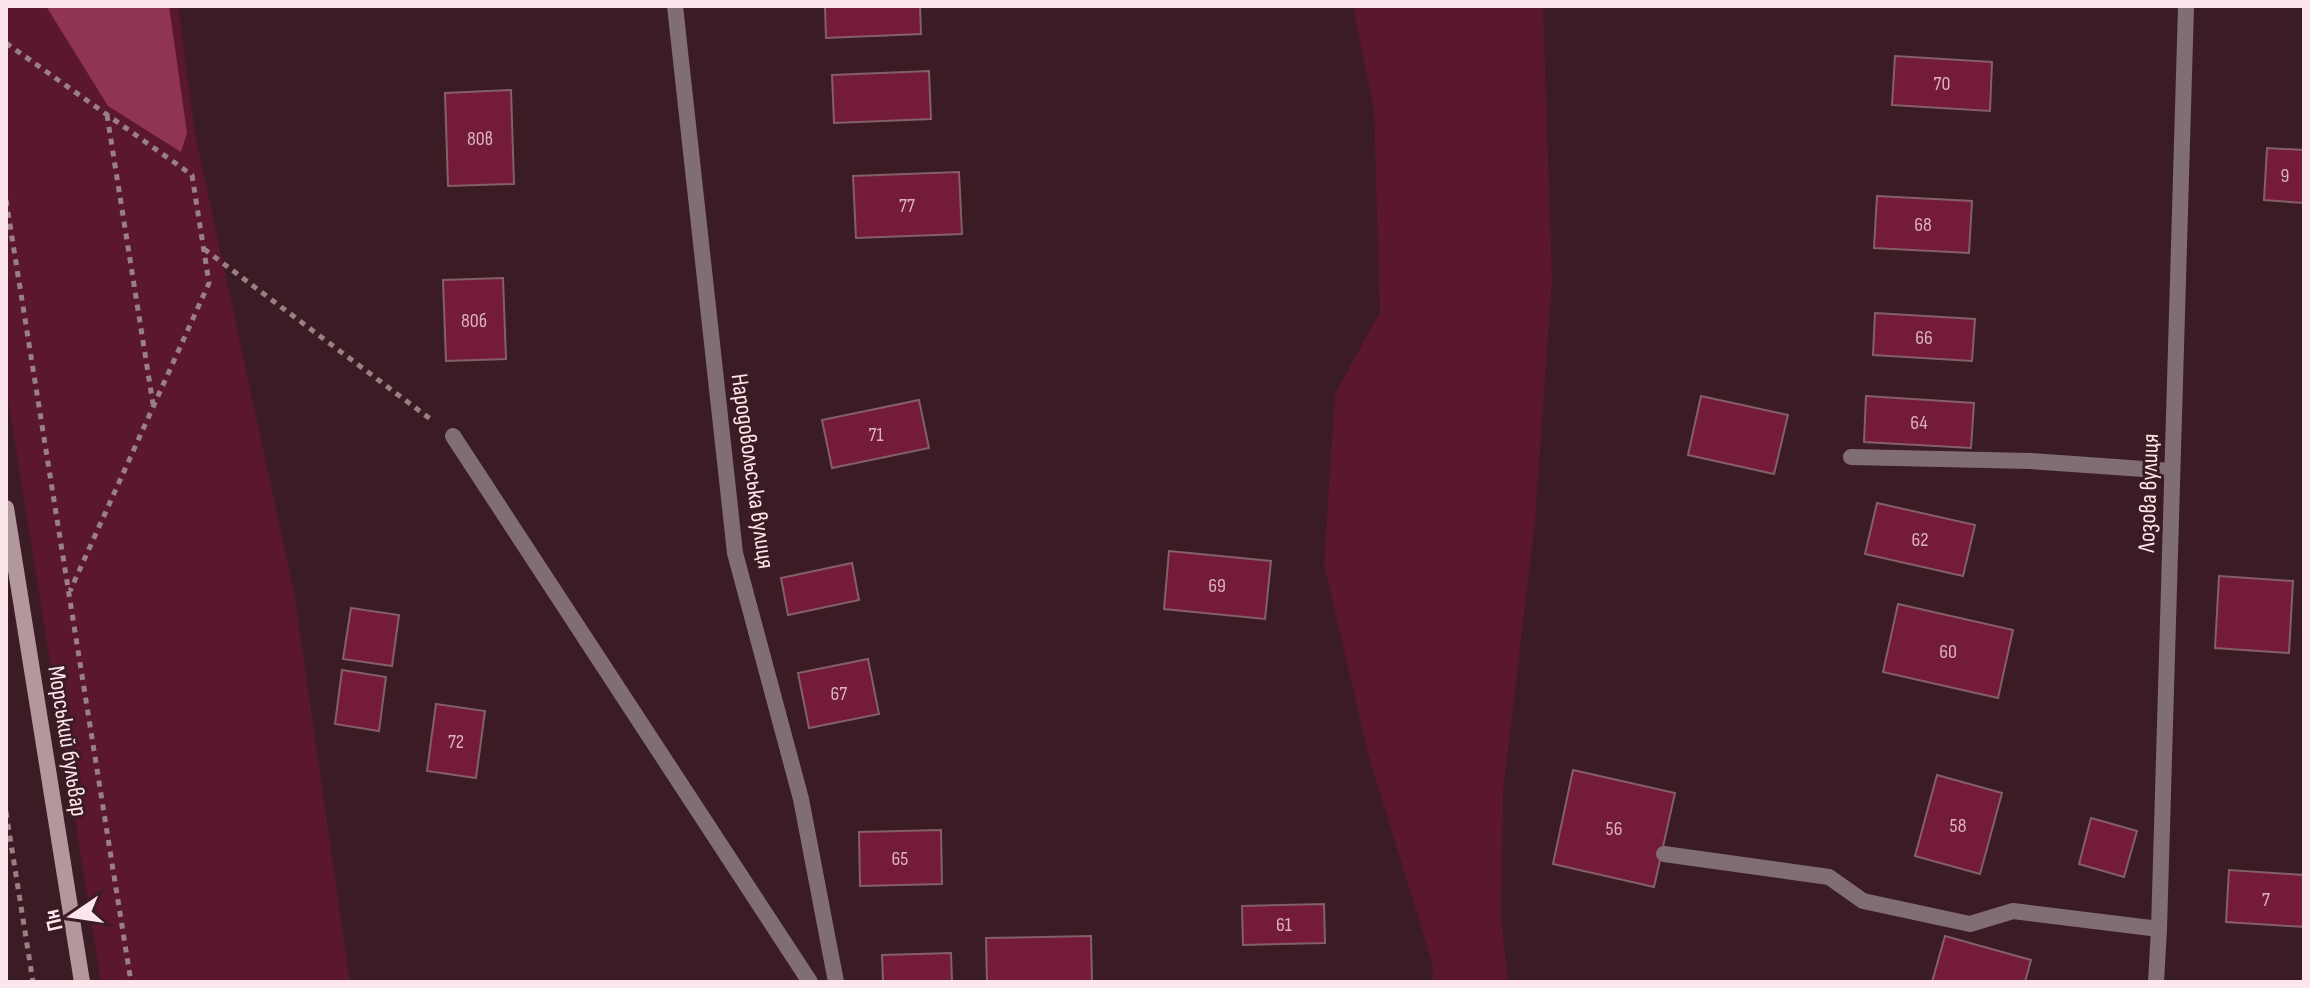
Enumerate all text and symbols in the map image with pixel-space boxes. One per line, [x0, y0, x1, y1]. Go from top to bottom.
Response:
house number: 70 [1934, 72, 1950, 96]
house number: 80в [467, 127, 493, 151]
house number: 9 [2281, 164, 2289, 188]
house number: 77 [899, 194, 915, 218]
house number: 68 [1914, 213, 1932, 237]
house number: 80б [461, 309, 487, 333]
house number: 66 [1915, 326, 1933, 350]
street label: Народовольська вулиця [724, 372, 781, 571]
house number: 64 [1910, 411, 1928, 435]
house number: 71 [868, 423, 884, 447]
street label: Лозова вулиця [2132, 433, 2165, 554]
house number: 62 [1911, 528, 1929, 552]
house number: 69 [1208, 574, 1226, 598]
house number: 60 [1939, 640, 1957, 664]
street label: Морський бульвар [41, 664, 94, 818]
house number: 67 [831, 682, 847, 706]
house number: 72 [448, 730, 464, 754]
house number: 58 [1950, 814, 1966, 838]
house number: 56 [1606, 817, 1622, 841]
house number: 65 [892, 847, 908, 871]
north arrow [32, 876, 112, 956]
house number: 7 [2262, 888, 2270, 912]
text: Пн [38, 907, 70, 934]
house number: 61 [1276, 913, 1292, 937]

